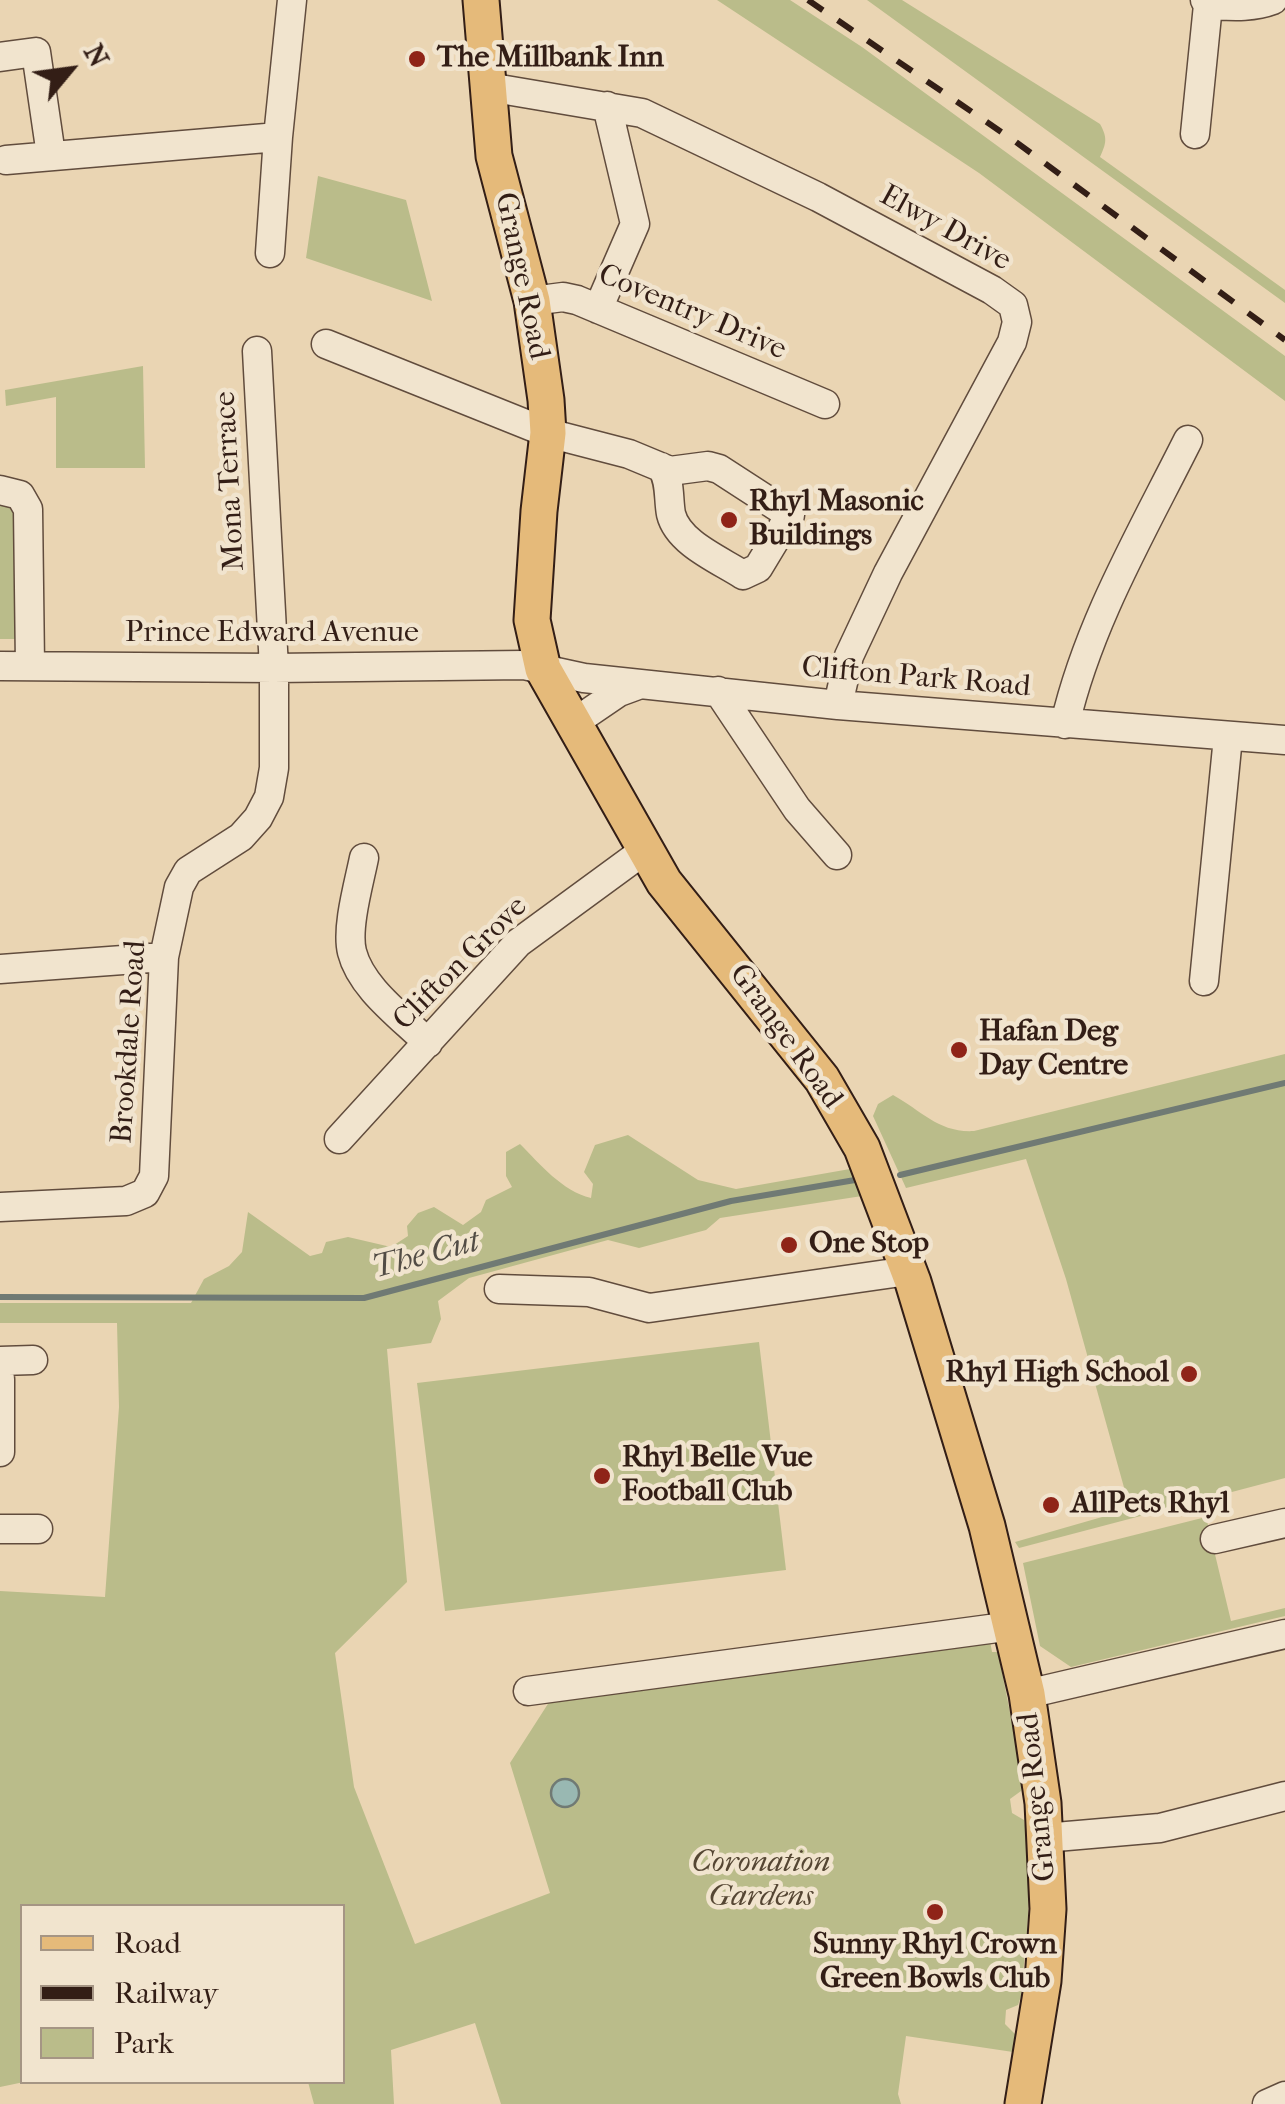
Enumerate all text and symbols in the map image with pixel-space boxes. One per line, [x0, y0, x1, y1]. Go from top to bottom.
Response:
north arrow [20, 20, 120, 120]
text: N [77, 38, 116, 73]
place label: The Millbank Inn [437, 41, 664, 77]
marker: The Millbank Inn [406, 48, 428, 70]
street label: Elwy Drive [873, 178, 1017, 280]
street label: Grange Road [486, 189, 556, 363]
street label: Coventry Drive [593, 257, 791, 369]
street label: Mona Terrace [208, 390, 254, 572]
place label: Rhyl Masonic Buildings [749, 485, 924, 556]
marker: Rhyl Masonic Buildings [718, 509, 740, 531]
street label: Prince Edward Avenue [125, 616, 419, 652]
street label: Clifton Park Road [800, 650, 1032, 706]
street label: Clifton Grove [387, 890, 535, 1038]
street label: Brookdale Road [105, 939, 155, 1145]
street label: Grange Road [721, 958, 849, 1116]
place label: Hafan Deg Day Centre [979, 1015, 1128, 1086]
marker: Hafan Deg Day Centre [948, 1039, 970, 1061]
water label: The Cut [368, 1223, 484, 1289]
place label: One Stop [809, 1227, 929, 1263]
marker: One Stop [778, 1234, 800, 1256]
place label: Rhyl High School [945, 1356, 1169, 1392]
marker: Rhyl High School [1178, 1363, 1200, 1385]
place label: Rhyl Belle Vue Football Club [622, 1441, 813, 1512]
marker: Rhyl Belle Vue Football Club [591, 1465, 613, 1487]
place label: AllPets Rhyl [1071, 1487, 1229, 1523]
marker: AllPets Rhyl [1040, 1494, 1062, 1516]
street label: Grange Road [1011, 1711, 1065, 1883]
park label: Coronation Gardens [692, 1846, 830, 1916]
marker: Sunny Rhyl Crown Green Bowls Club [924, 1901, 946, 1923]
legend [20, 1904, 345, 2084]
text: Road [114, 1926, 181, 1961]
place label: Sunny Rhyl Crown Green Bowls Club [813, 1928, 1057, 1998]
text: Railway [114, 1976, 218, 2011]
text: Park [114, 2026, 174, 2061]

